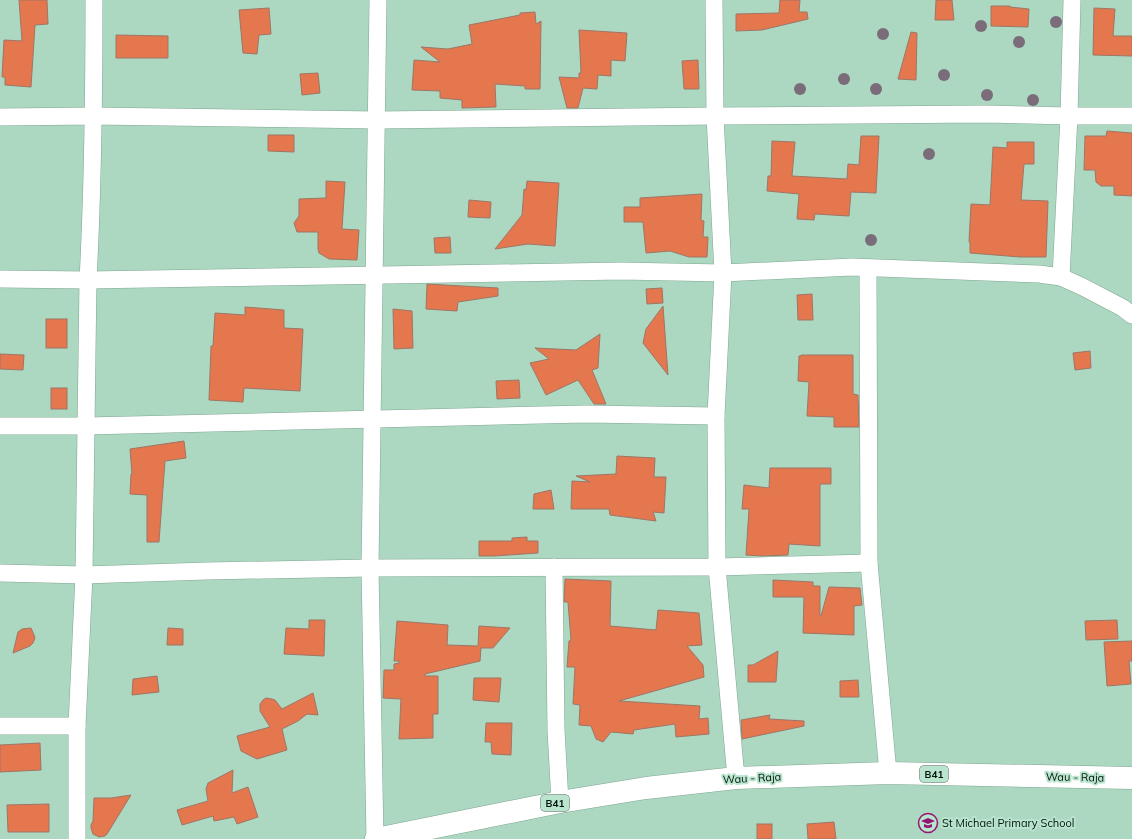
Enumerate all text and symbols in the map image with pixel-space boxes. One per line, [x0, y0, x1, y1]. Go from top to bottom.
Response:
road number: B41 [920, 766, 948, 782]
street label: Wau - Raja [722, 769, 782, 787]
street label: Wau - Raja [1046, 769, 1104, 785]
road number: B41 [541, 795, 569, 811]
school or university icon: St Michael Primary School [917, 812, 939, 834]
place label: St Michael Primary School [942, 816, 1074, 830]

